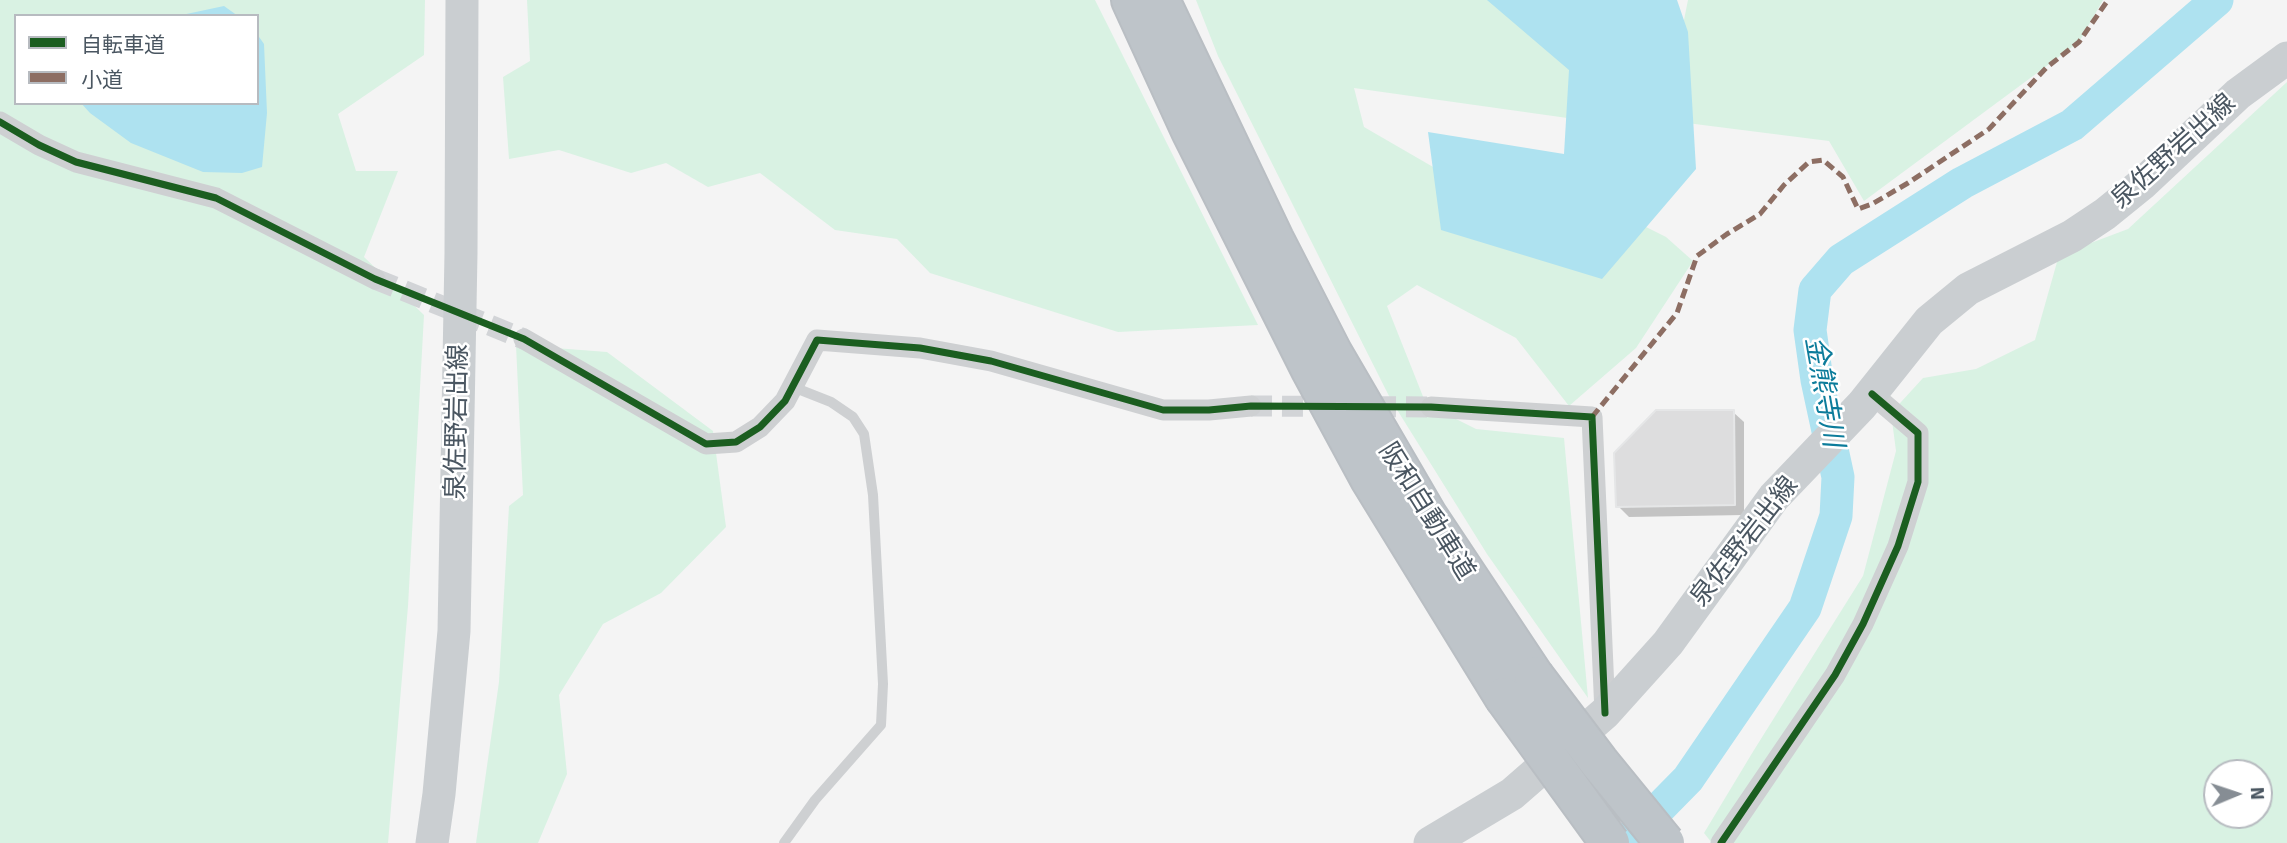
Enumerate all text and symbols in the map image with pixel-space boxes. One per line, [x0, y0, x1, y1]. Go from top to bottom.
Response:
legend [14, 14, 259, 105]
text: 自転車道 [81, 32, 165, 58]
text: 小道 [81, 67, 123, 93]
street label: 泉佐野岩出線 [2106, 88, 2242, 216]
water label: 金熊寺川 [1797, 334, 1849, 450]
street label: 泉佐野岩出線 [441, 344, 475, 500]
street label: 阪和自動車道 [1371, 438, 1481, 586]
street label: 泉佐野岩出線 [1685, 471, 1805, 613]
north arrow [2203, 759, 2273, 829]
text: N [2245, 786, 2269, 800]

